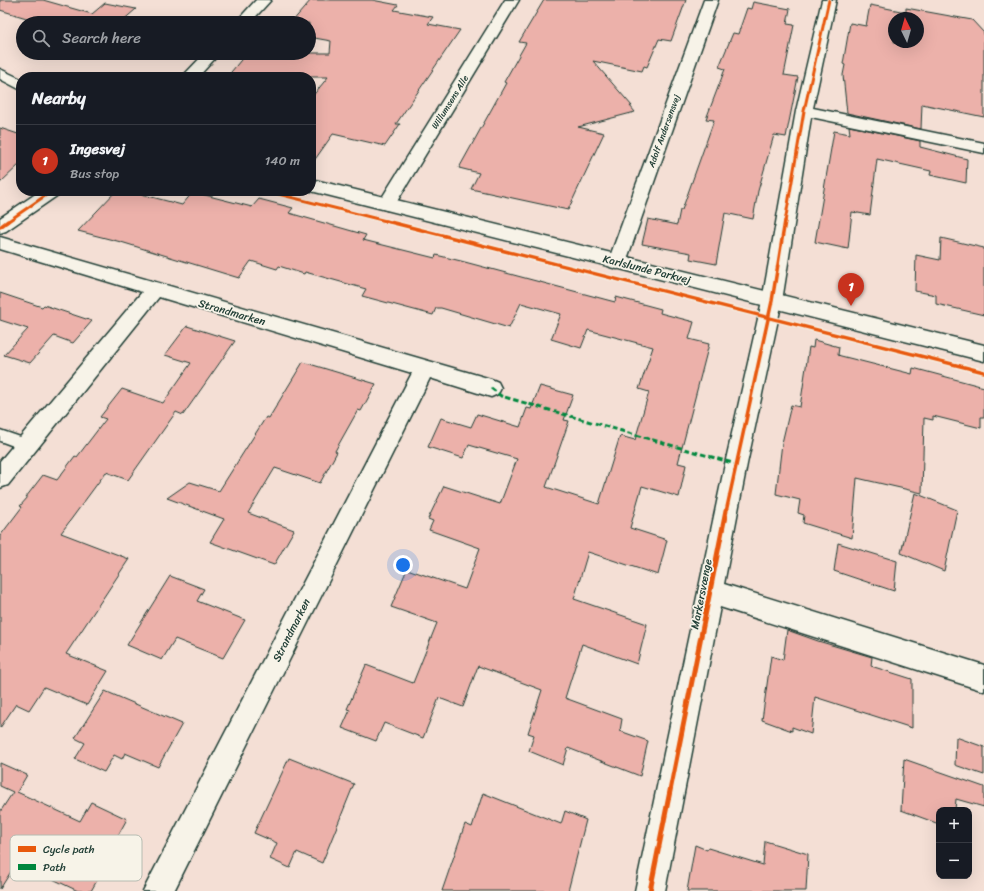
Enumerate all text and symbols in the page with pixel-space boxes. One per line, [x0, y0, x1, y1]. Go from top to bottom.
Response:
north arrow [888, 12, 924, 48]
search box [16, 16, 316, 60]
text: Search here [62, 25, 141, 51]
icon: search [30, 27, 52, 49]
street label: Willumsens Alle [427, 71, 473, 132]
text: Nearby [32, 83, 86, 113]
street label: Adolf Andersensvej [643, 92, 685, 171]
text: Ingesvej [70, 136, 125, 162]
text: 1 [42, 149, 48, 172]
text: 140 m [265, 149, 300, 172]
text: Bus stop [70, 162, 119, 185]
street label: Karlslunde Parkvej [601, 249, 693, 290]
pin: 1 [838, 273, 864, 306]
street label: Strandmarken [196, 294, 268, 331]
your location [393, 555, 413, 575]
street label: Markersvænge [685, 557, 718, 631]
street label: Strandmarken [267, 595, 316, 665]
map controls [936, 807, 972, 879]
button: + [936, 807, 972, 843]
legend [10, 835, 142, 881]
text: Cycle path [43, 840, 95, 859]
button: − [936, 843, 972, 879]
text: Path [43, 858, 66, 877]

